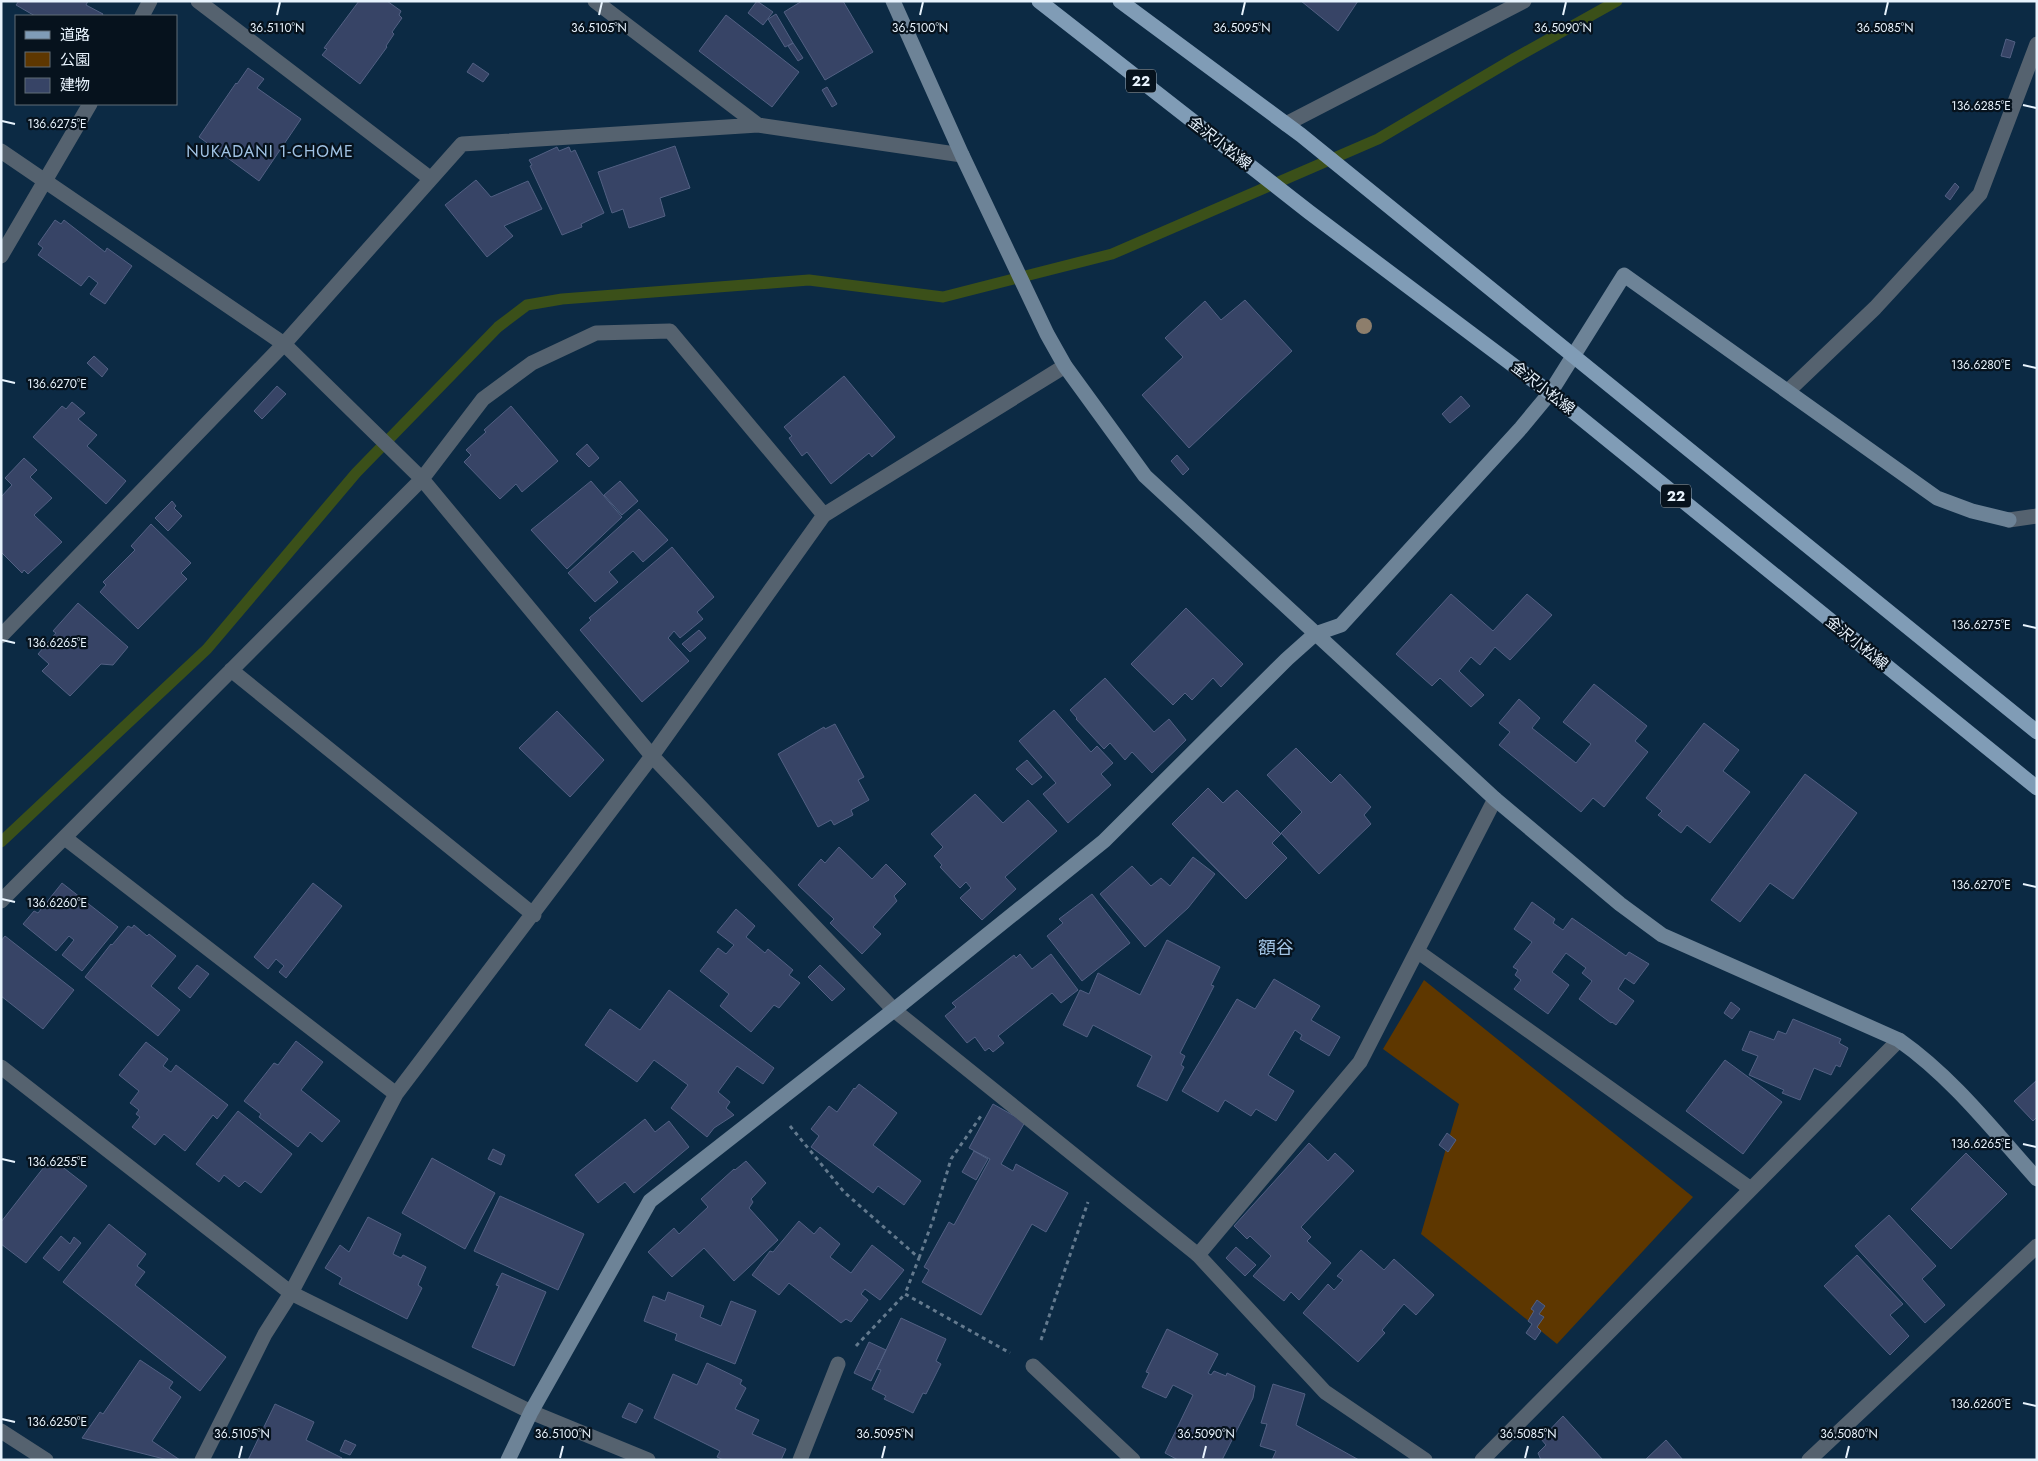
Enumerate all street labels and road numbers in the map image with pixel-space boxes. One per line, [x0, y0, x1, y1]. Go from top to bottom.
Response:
road number: 22 [1126, 70, 1156, 92]
street label: 金沢小松線 [1184, 111, 1256, 175]
street label: 金沢小松線 [1507, 356, 1579, 420]
road number: 22 [1661, 484, 1691, 508]
street label: 金沢小松線 [1821, 611, 1893, 675]

